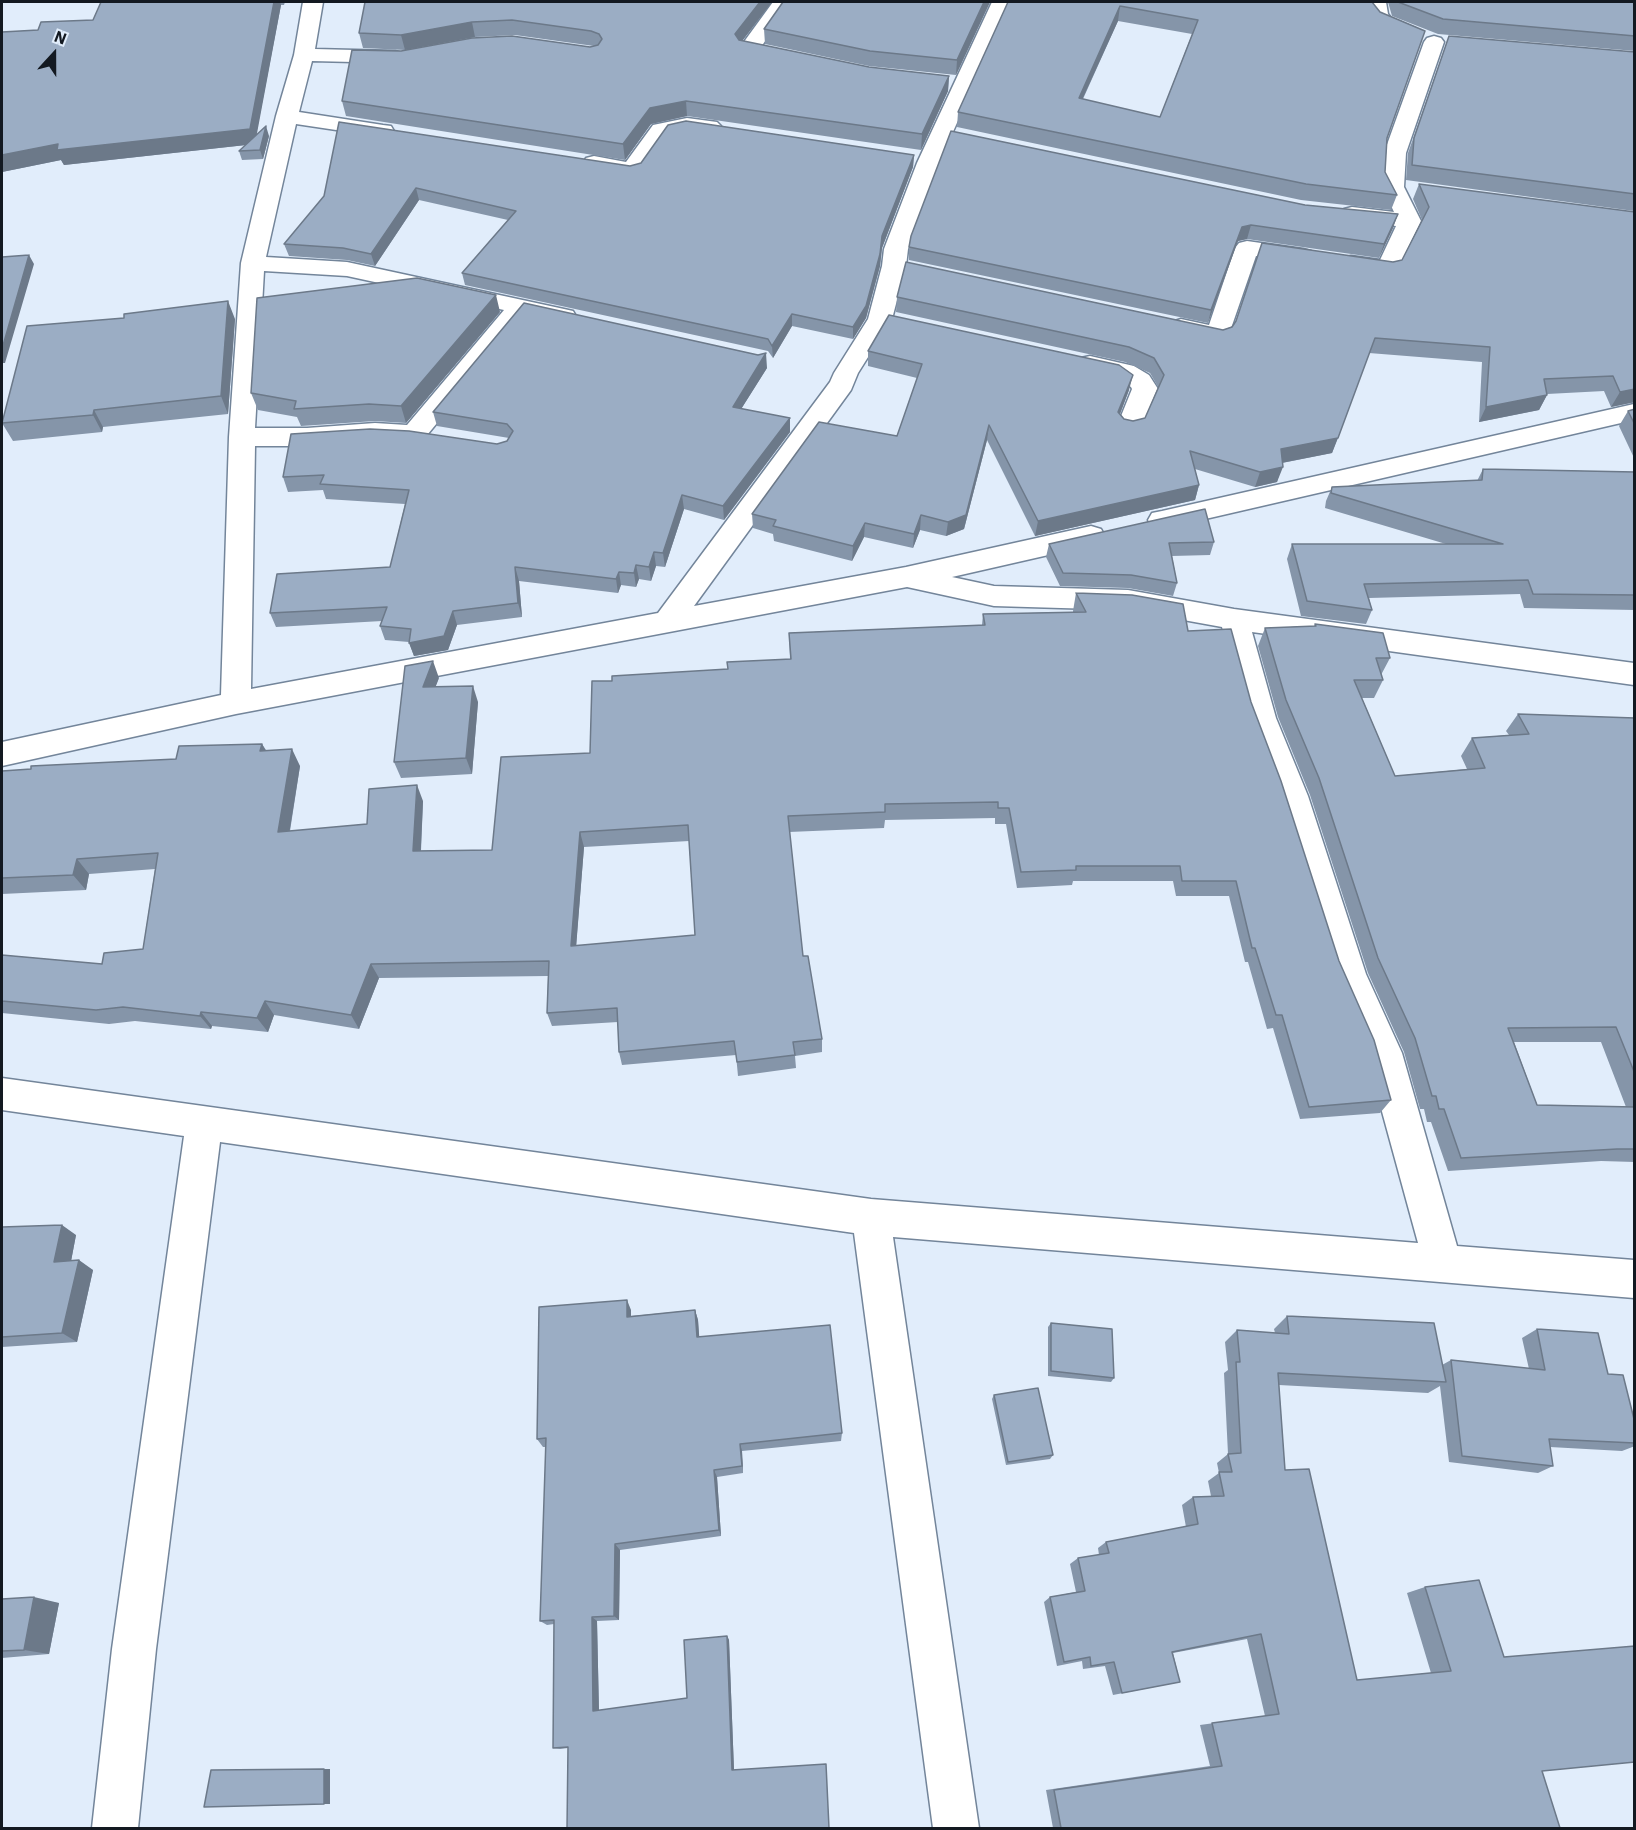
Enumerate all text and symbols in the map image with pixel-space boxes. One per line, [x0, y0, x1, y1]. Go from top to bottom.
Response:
north arrow [24, 24, 84, 84]
text: N [51, 26, 69, 49]

